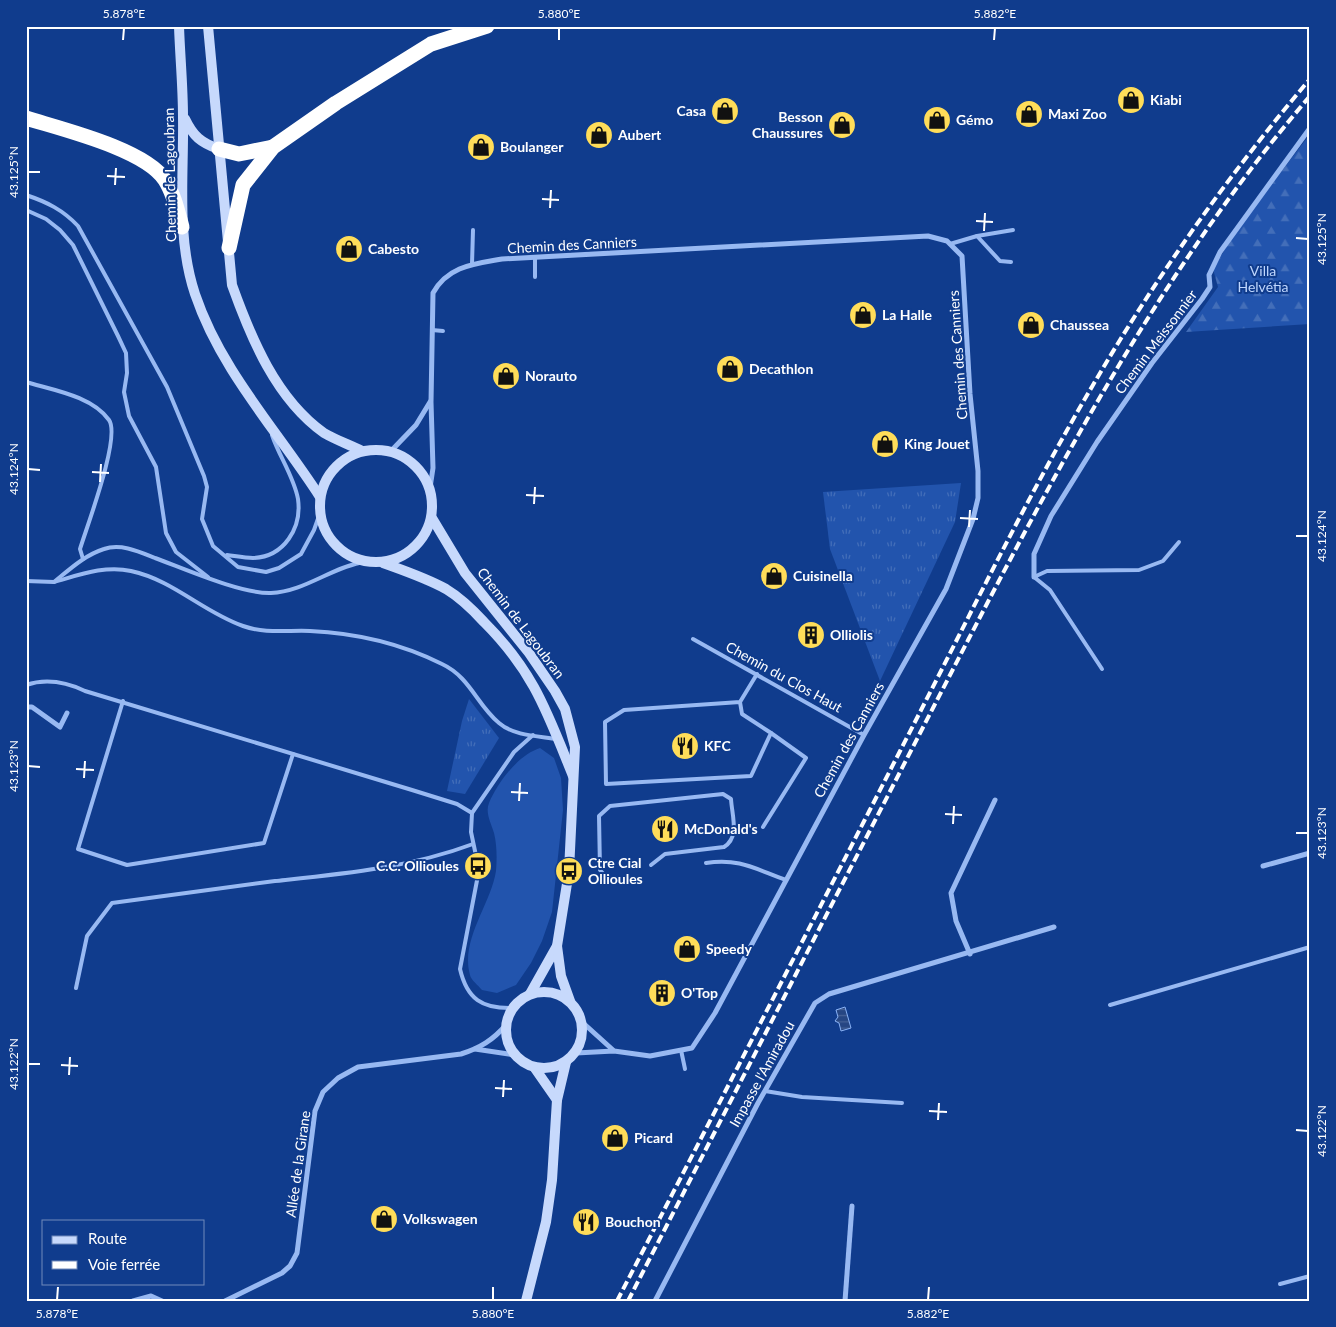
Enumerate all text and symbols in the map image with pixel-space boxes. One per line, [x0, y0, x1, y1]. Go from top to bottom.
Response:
text: 5.878°E [103, 6, 145, 21]
text: 5.880°E [538, 6, 580, 21]
text: 5.882°E [974, 6, 1016, 21]
shop icon: Kiabi [1116, 85, 1146, 115]
place label: Kiabi [1150, 91, 1182, 108]
shop icon: Casa [710, 96, 740, 126]
shop icon: Maxi Zoo [1014, 99, 1044, 129]
place label: Casa [676, 102, 706, 119]
shop icon: Gémo [922, 105, 952, 135]
place label: Maxi Zoo [1048, 105, 1107, 122]
street label: Chemin de Lagoubran [160, 108, 179, 242]
place label: Besson Chaussures [752, 108, 823, 141]
shop icon: Besson Chaussures [827, 110, 857, 140]
place label: Gémo [956, 111, 993, 128]
shop icon: Aubert [584, 120, 614, 150]
place label: Aubert [617, 126, 662, 143]
shop icon: Boulanger [466, 132, 496, 162]
place label: Boulanger [500, 138, 564, 155]
text: 43.125°N [6, 146, 21, 198]
text: 43.125°N [1314, 213, 1329, 265]
street label: Chemin des Canniers [507, 233, 637, 256]
shop icon: Cabesto [334, 234, 364, 264]
place label: Cabesto [368, 240, 419, 257]
park label: Villa Helvétia [1237, 262, 1289, 295]
street label: Chemin Meissonnier [1111, 286, 1200, 397]
street label: Chemin des Canniers [945, 290, 970, 420]
shop icon: La Halle [848, 300, 878, 330]
place label: La Halle [882, 306, 932, 323]
shop icon: Chaussea [1016, 310, 1046, 340]
place label: Chaussea [1050, 316, 1109, 333]
shop icon: Decathlon [715, 354, 745, 384]
place label: Decathlon [749, 360, 813, 377]
shop icon: Norauto [491, 361, 521, 391]
place label: Norauto [525, 367, 577, 384]
shop icon: King Jouet [870, 429, 900, 459]
place label: King Jouet [904, 435, 971, 452]
text: 43.124°N [6, 443, 21, 495]
text: 43.124°N [1314, 510, 1329, 562]
shop icon: Cuisinella [759, 561, 789, 591]
street label: Chemin de Lagoubran [474, 564, 569, 681]
place label: Cuisinella [793, 567, 853, 584]
building icon: Olliolis [796, 620, 826, 650]
place label: Olliolis [830, 626, 873, 643]
street label: Chemin du Clos Haut [723, 637, 845, 716]
street label: Chemin des Canniers [810, 679, 887, 801]
restaurant icon: KFC [670, 731, 700, 761]
place label: KFC [704, 737, 731, 754]
text: 43.123°N [6, 740, 21, 792]
text: 43.123°N [1314, 807, 1329, 859]
restaurant icon: McDonald's [650, 814, 680, 844]
place label: McDonald's [684, 820, 758, 837]
bus stop icon: C.C. Ollioules [463, 851, 493, 881]
place label: Ctre Cial Ollioules [588, 854, 643, 887]
bus stop icon: Ctre Cial Ollioules [554, 856, 584, 886]
place label: C.C. Ollioules [376, 857, 459, 874]
shop icon: Speedy [672, 934, 702, 964]
place label: Speedy [706, 940, 752, 957]
building icon: O'Top [647, 978, 677, 1008]
place label: O'Top [681, 984, 718, 1001]
street label: Impasse l'Amiradou [725, 1018, 798, 1130]
text: 43.122°N [6, 1038, 21, 1090]
text: 43.122°N [1314, 1105, 1329, 1157]
street label: Allée de la Girane [282, 1109, 313, 1218]
shop icon: Picard [600, 1123, 630, 1153]
place label: Picard [634, 1129, 673, 1146]
shop icon: Volkswagen [369, 1204, 399, 1234]
restaurant icon: Bouchon [571, 1207, 601, 1237]
place label: Volkswagen [402, 1210, 478, 1227]
place label: Bouchon [605, 1213, 661, 1230]
legend [42, 1220, 205, 1284]
text: Route [88, 1229, 127, 1247]
text: Voie ferrée [88, 1255, 160, 1273]
text: 5.878°E [36, 1306, 78, 1321]
text: 5.880°E [472, 1306, 514, 1321]
text: 5.882°E [907, 1306, 949, 1321]

